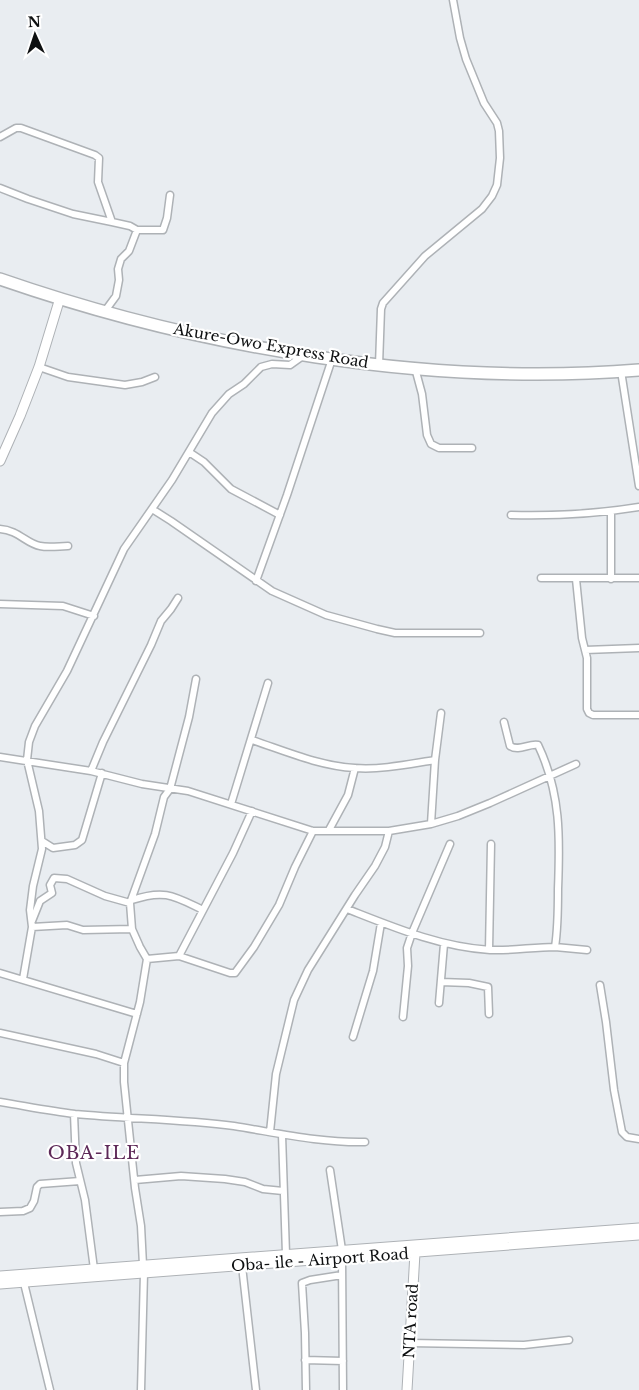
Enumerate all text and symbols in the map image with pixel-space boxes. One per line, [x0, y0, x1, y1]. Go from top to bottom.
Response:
north arrow [10, 10, 60, 60]
text: N [27, 13, 41, 31]
street label: Akure-Owo Express Road [171, 319, 370, 372]
district label: OBA-ILE [48, 1142, 140, 1164]
street label: Oba- ile - Airport Road [231, 1244, 409, 1275]
street label: NTA road [399, 1283, 422, 1359]

